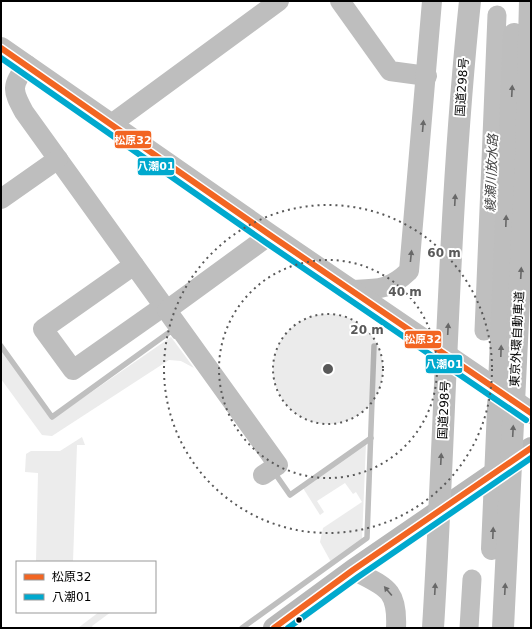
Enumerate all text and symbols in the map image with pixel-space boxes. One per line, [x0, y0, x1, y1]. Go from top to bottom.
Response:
street label: 国道298号 [453, 57, 471, 117]
one-way arrow [508, 85, 515, 97]
one-way arrow [419, 120, 426, 132]
line badge: 松原32 [114, 130, 152, 149]
water label: 綾瀬川放水路 [483, 133, 500, 212]
text: 松原32 [114, 134, 152, 147]
line badge: 八潮01 [137, 157, 175, 176]
text: 八潮01 [137, 160, 175, 173]
one-way arrow [452, 193, 458, 206]
one-way arrow [503, 214, 509, 227]
text: 60 m [427, 246, 461, 260]
one-way arrow [407, 250, 414, 262]
one-way arrow [517, 267, 524, 279]
text: 40 m [388, 285, 422, 299]
street label: 東京外環自動車道 [507, 291, 527, 387]
text: 20 m [350, 323, 384, 337]
one-way arrow [445, 323, 452, 335]
line badge: 松原32 [404, 330, 442, 349]
text: 松原32 [404, 333, 442, 346]
one-way arrow [497, 345, 504, 357]
line badge: 八潮01 [425, 354, 463, 374]
text: 八潮01 [425, 358, 463, 371]
centre of rings [321, 362, 335, 376]
street label: 国道298号 [435, 380, 453, 440]
one-way arrow [510, 424, 516, 437]
one-way arrow [438, 453, 445, 465]
one-way arrow [489, 527, 496, 539]
legend [16, 561, 156, 613]
text: 松原32 [52, 570, 91, 584]
one-way arrow [432, 582, 438, 595]
one-way arrow [501, 583, 508, 595]
one-way arrow [384, 586, 393, 597]
text: 八潮01 [52, 590, 91, 604]
unlabelled marker [294, 615, 304, 625]

